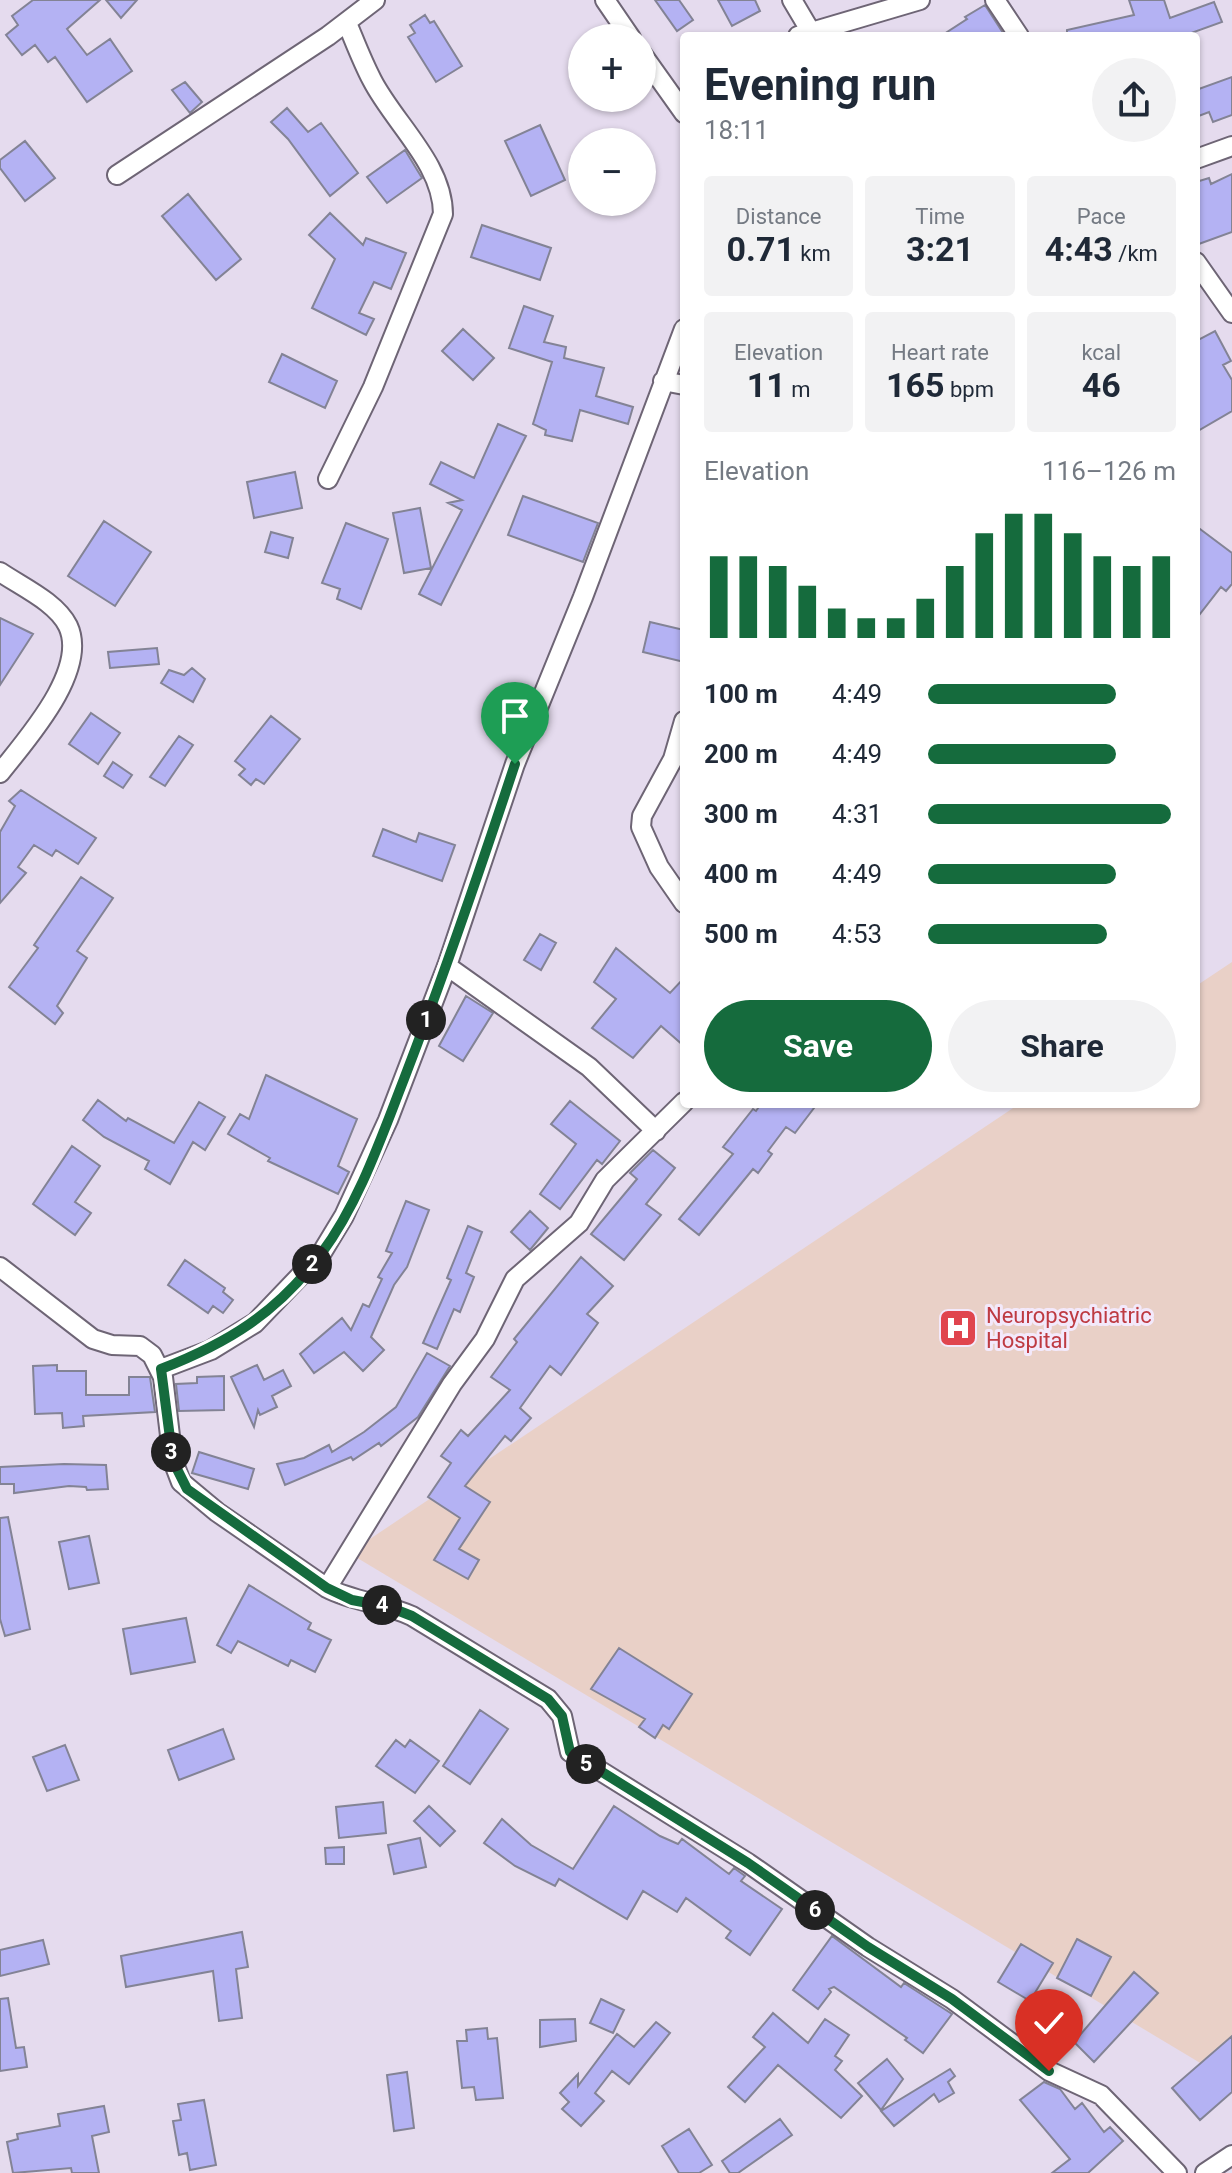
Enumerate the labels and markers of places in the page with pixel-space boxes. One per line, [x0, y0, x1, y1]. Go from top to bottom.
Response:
pin [481, 682, 549, 764]
pin: 1 [406, 1000, 446, 1040]
pin: 2 [292, 1244, 332, 1284]
place label: Neuropsychiatric Hospital [986, 1303, 1152, 1353]
hospital icon: Neuropsychiatric Hospital [937, 1307, 979, 1349]
pin: 3 [151, 1432, 191, 1472]
pin: 4 [362, 1585, 402, 1625]
pin: 5 [566, 1744, 606, 1784]
pin: 6 [795, 1890, 835, 1930]
pin [1015, 1989, 1083, 2071]

